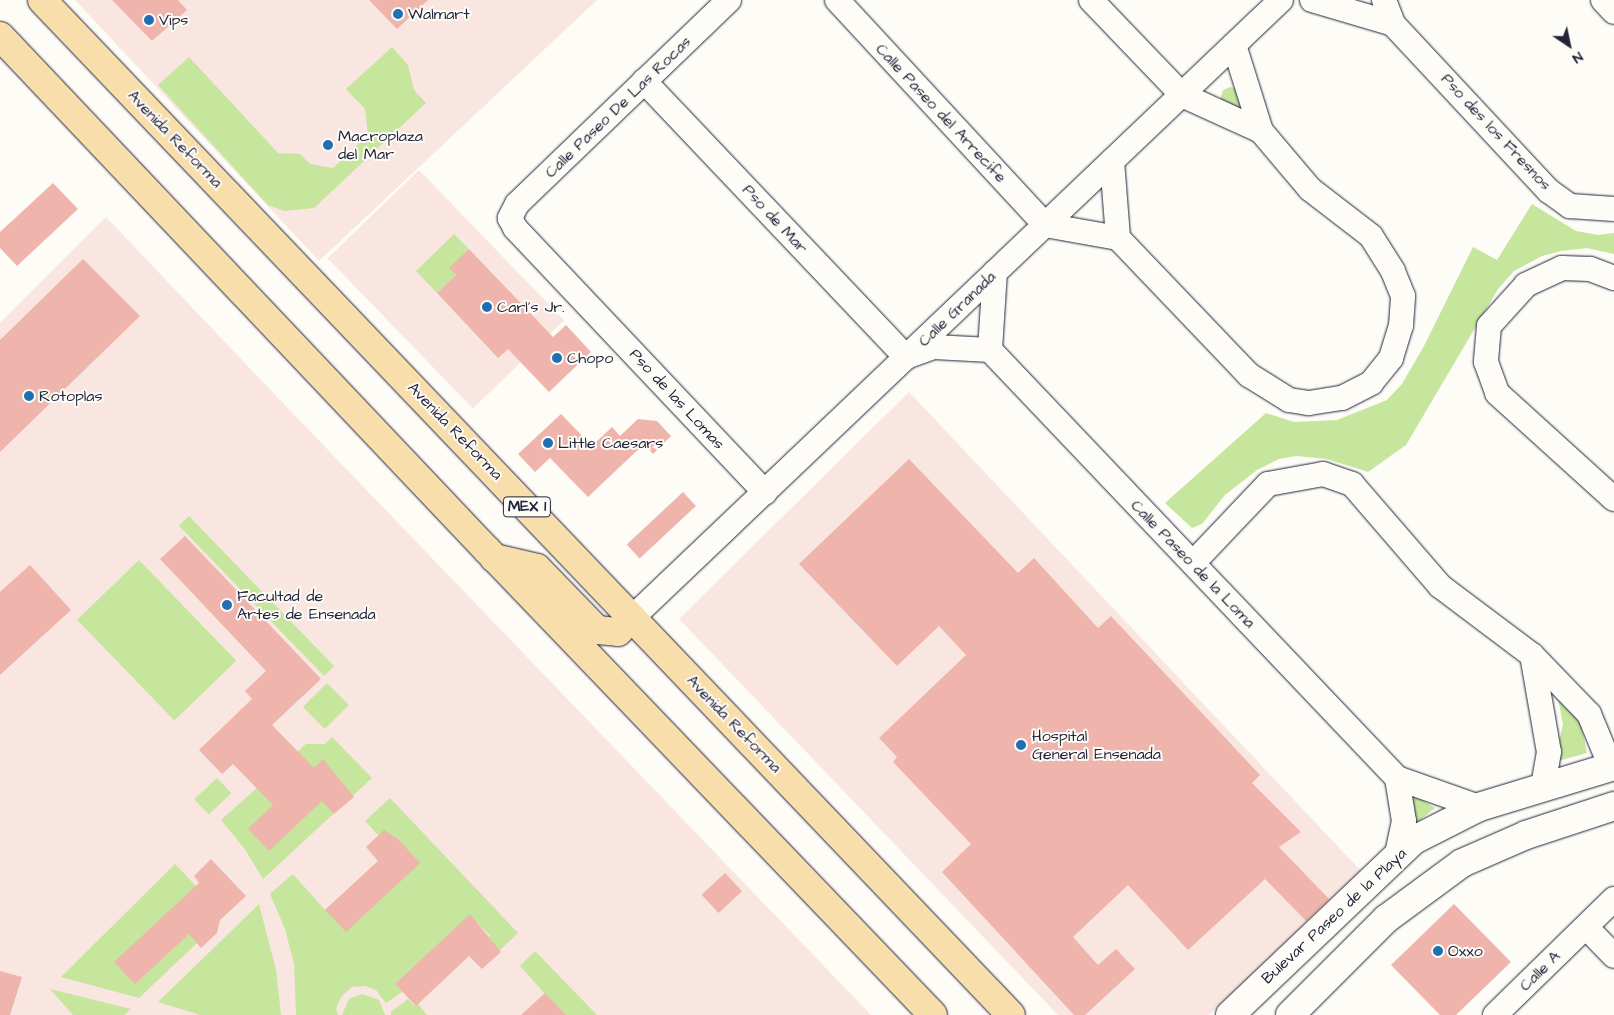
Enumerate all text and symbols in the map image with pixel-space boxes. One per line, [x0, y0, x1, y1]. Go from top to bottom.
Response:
place label: Walmart [408, 4, 470, 24]
marker: Walmart [392, 8, 404, 20]
place label: Vips [159, 10, 188, 30]
marker: Vips [143, 14, 155, 26]
north arrow [1544, 20, 1594, 70]
street label: Calle Paseo De Las Rocas [541, 32, 695, 182]
street label: Calle Paseo del Arrecife [872, 40, 1010, 186]
text: N [1568, 47, 1587, 68]
street label: Pso des los Fresnos [1437, 70, 1555, 194]
street label: Avenida Reforma [124, 86, 226, 192]
place label: Macroplaza del Mar [338, 126, 423, 164]
marker: Macroplaza del Mar [322, 139, 334, 151]
street label: Pso de Mar [738, 181, 812, 257]
street label: Calle Granada [914, 267, 1000, 351]
place label: Carl's Jr. [497, 297, 564, 317]
marker: Carl's Jr. [481, 301, 493, 313]
street label: Pso de las Lomas [625, 345, 729, 453]
place label: Chopo [567, 348, 613, 368]
marker: Chopo [551, 352, 563, 364]
street label: Avenida Reforma [404, 378, 506, 484]
place label: Rotoplas [39, 386, 102, 406]
marker: Rotoplas [23, 390, 35, 402]
place label: Little Caesars [558, 433, 663, 453]
marker: Little Caesars [542, 437, 554, 449]
road number: MEX 1 [502, 494, 552, 520]
street label: Calle Paseo de la Loma [1127, 496, 1259, 632]
place label: Facultad de Artes de Ensenada [237, 586, 376, 624]
marker: Facultad de Artes de Ensenada [221, 599, 233, 611]
street label: Avenida Reforma [683, 671, 785, 777]
place label: Hospital General Ensenada [1032, 726, 1161, 764]
marker: Hospital General Ensenada [1014, 738, 1028, 752]
street label: Bulevar Paseo de la Playa [1258, 844, 1410, 988]
place label: Oxxo [1448, 941, 1483, 961]
marker: Oxxo [1432, 945, 1444, 957]
street label: Calle A [1515, 947, 1565, 995]

